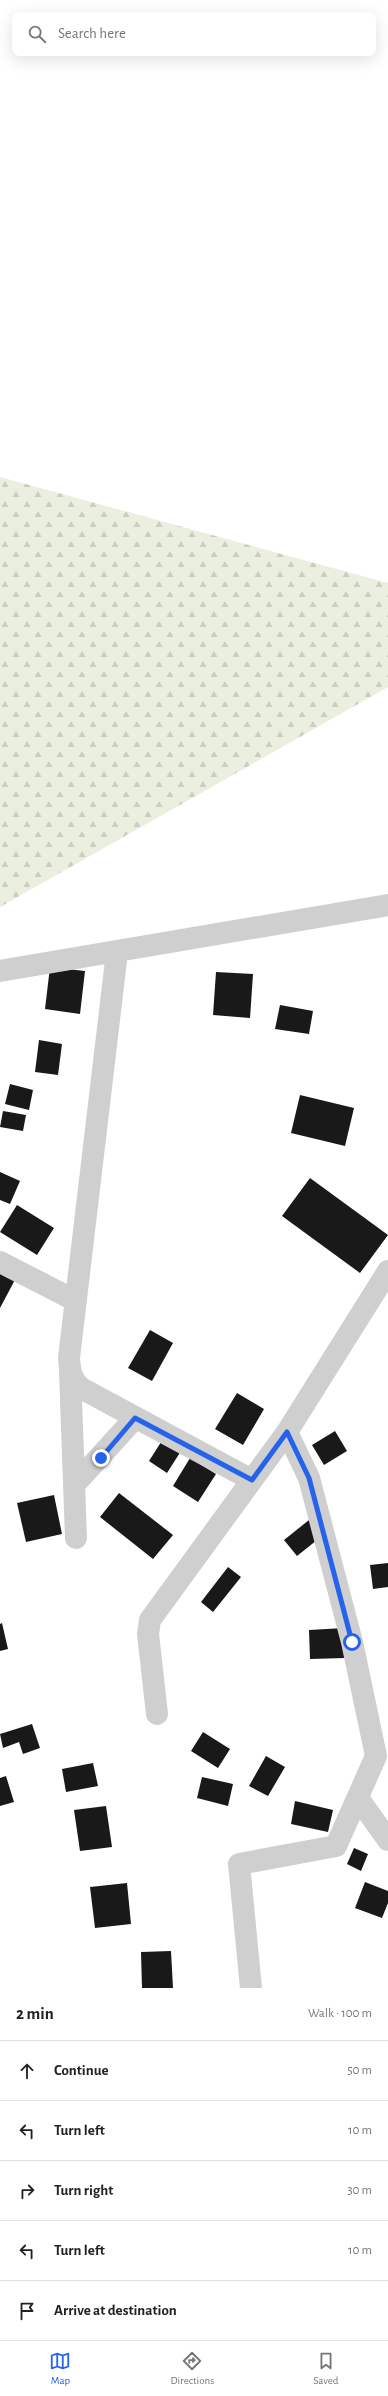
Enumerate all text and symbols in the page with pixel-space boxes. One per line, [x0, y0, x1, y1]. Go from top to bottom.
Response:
search box [12, 12, 376, 56]
icon: search [26, 23, 48, 45]
text: Search here [58, 26, 126, 41]
route end [92, 1449, 110, 1467]
route start [343, 1633, 361, 1651]
text: 2 min [16, 2005, 54, 2022]
text: Walk · 100 m [308, 2007, 372, 2020]
icon: ahead [16, 2060, 38, 2082]
text: Continue [54, 2063, 109, 2078]
text: 50 m [347, 2064, 372, 2077]
icon: left [16, 2120, 38, 2142]
text: Turn left [54, 2123, 105, 2138]
text: 10 m [348, 2124, 372, 2137]
icon: right [16, 2180, 38, 2202]
text: Turn right [54, 2183, 113, 2198]
text: 30 m [347, 2184, 372, 2197]
icon: left [16, 2240, 38, 2262]
text: Turn left [54, 2243, 105, 2258]
text: 10 m [348, 2244, 372, 2257]
icon: arrive [16, 2300, 38, 2322]
text: Arrive at destination [54, 2303, 177, 2318]
tab: Map [49, 2350, 71, 2387]
tab: Directions [170, 2350, 214, 2387]
tab: Saved [313, 2350, 338, 2387]

